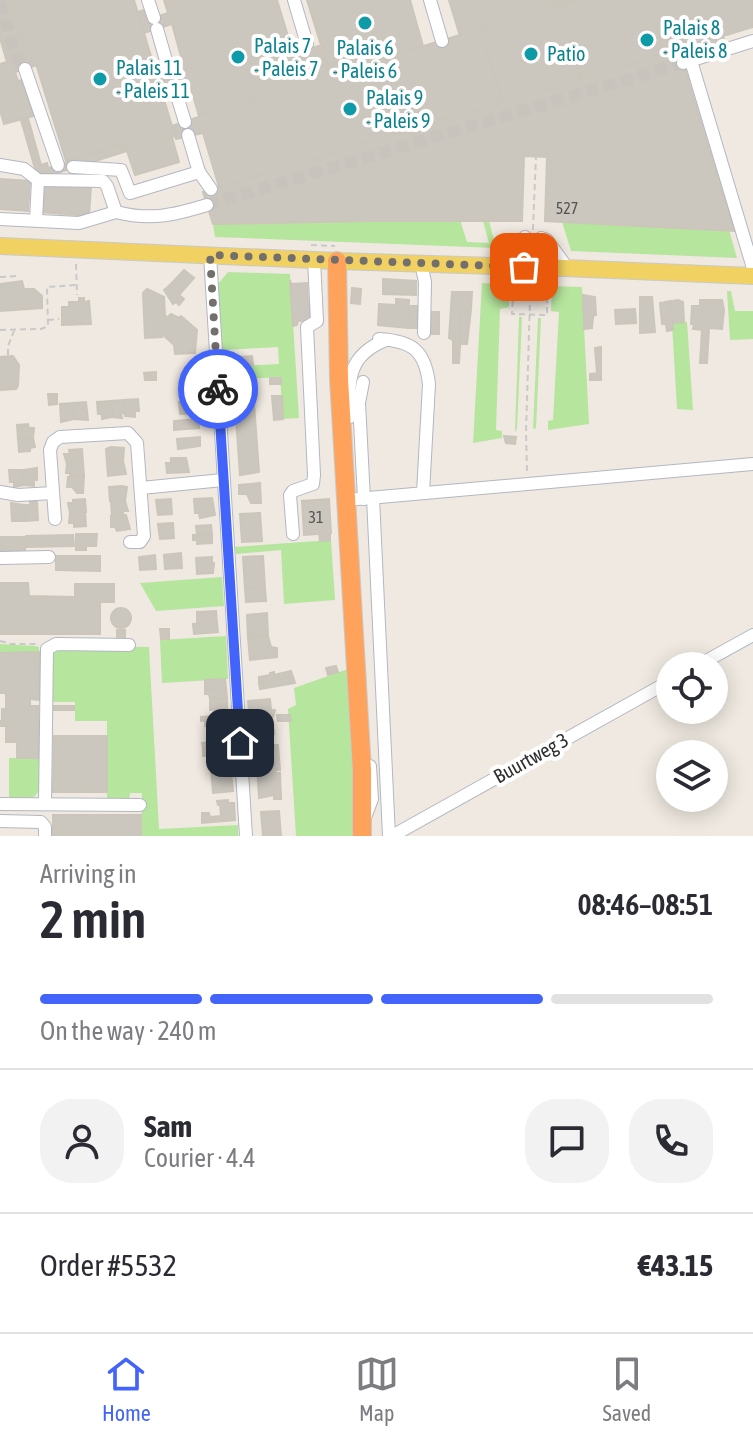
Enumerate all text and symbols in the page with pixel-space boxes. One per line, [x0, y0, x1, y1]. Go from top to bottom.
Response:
marker: Palais 6 - Paleis 6 [356, 14, 374, 32]
place label: Palais 8 - Paleis 8 [663, 16, 727, 62]
marker: Palais 8 - Paleis 8 [638, 31, 656, 49]
place label: Palais 7 - Paleis 7 [254, 34, 318, 80]
place label: Palais 6 - Paleis 6 [333, 36, 397, 82]
place label: Patio [547, 42, 585, 65]
marker: Patio [522, 45, 540, 63]
marker: Palais 7 - Paleis 7 [229, 48, 247, 66]
place label: Palais 11 - Paleis 11 [116, 56, 190, 102]
marker: Palais 11 - Paleis 11 [91, 70, 109, 88]
place label: Palais 9 - Paleis 9 [366, 86, 430, 132]
marker: Palais 9 - Paleis 9 [341, 100, 359, 118]
house number: 527 [556, 199, 578, 217]
pin [490, 233, 558, 301]
icon: bag [502, 245, 546, 289]
courier [178, 349, 258, 429]
icon: bike [196, 367, 240, 411]
house number: 31 [308, 508, 324, 526]
map controls [656, 652, 728, 812]
button: locate [656, 652, 728, 724]
pin [206, 709, 274, 777]
icon: home [218, 721, 262, 765]
street label: Buurtweg 3 [489, 728, 572, 787]
button: layers [656, 740, 728, 812]
text: Arriving in [40, 859, 137, 889]
text: 08:46–08:51 [578, 887, 713, 921]
text: 2 min [40, 889, 146, 949]
text: On the way · 240 m [40, 1016, 217, 1046]
button: person [40, 1099, 124, 1183]
button: chat [525, 1099, 609, 1183]
button: phone [629, 1099, 713, 1183]
text: Sam [144, 1109, 192, 1143]
text: Courier · 4.4 [144, 1143, 255, 1173]
text: Order #5532 [40, 1248, 177, 1282]
text: €43.15 [638, 1248, 713, 1282]
tab: Home [102, 1352, 151, 1426]
tab: Map [355, 1352, 399, 1426]
tab: Saved [602, 1352, 651, 1426]

